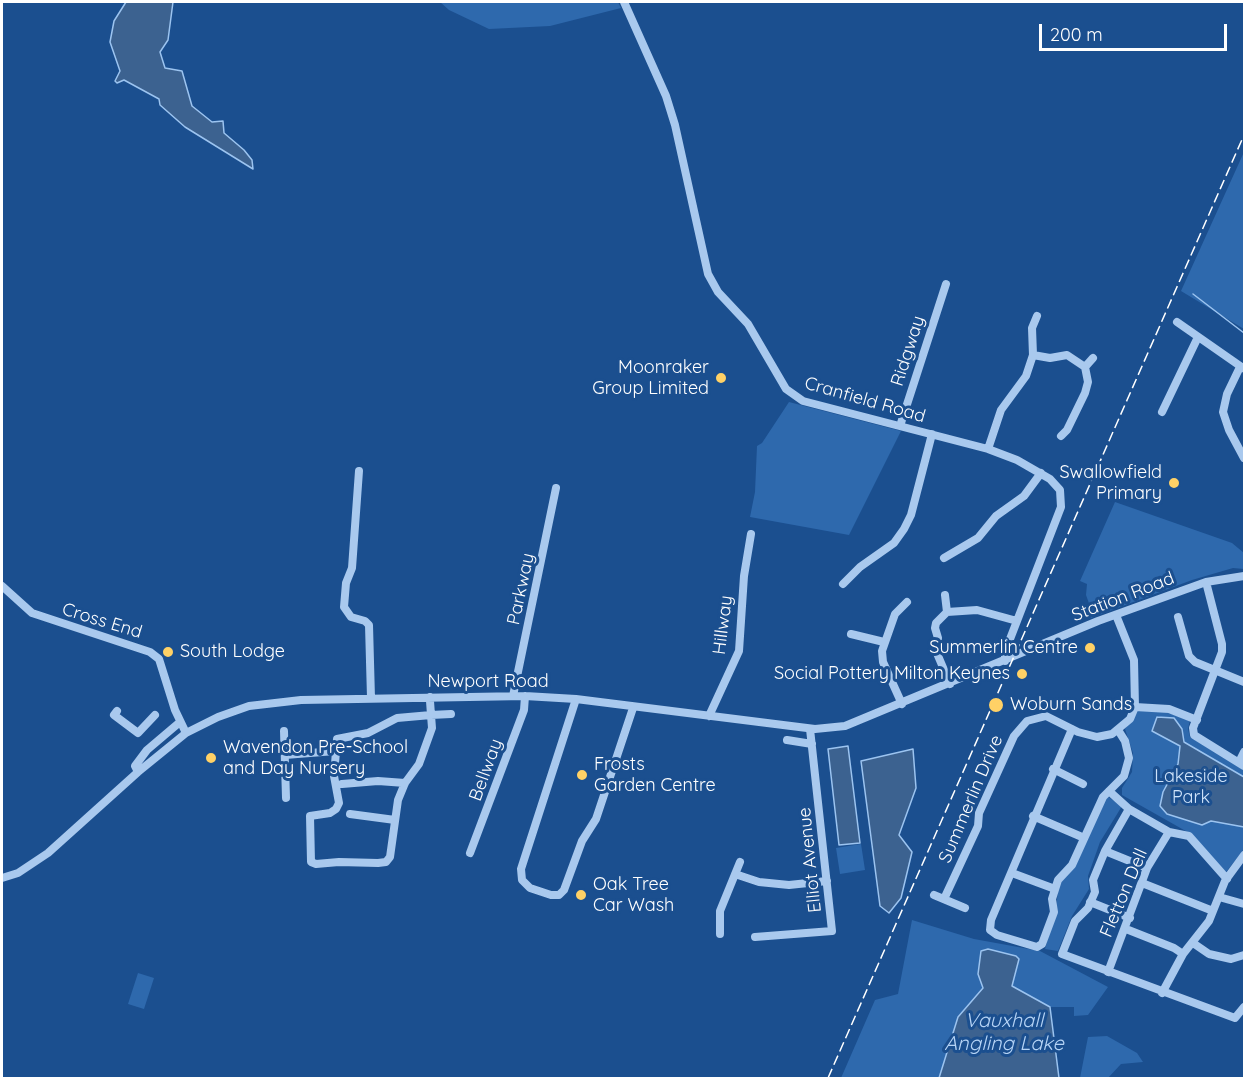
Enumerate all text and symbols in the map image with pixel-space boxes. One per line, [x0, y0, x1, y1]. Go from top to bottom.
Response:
scale bar [1042, 12, 1230, 50]
text: 200 m [1050, 23, 1103, 46]
street label: Ridgway [886, 313, 930, 389]
place label: Moonraker Group Limited [592, 357, 709, 400]
marker: Moonraker Group Limited [714, 371, 728, 385]
street label: Cranfield Road [802, 372, 928, 428]
place label: Swallowfield Primary [1060, 462, 1162, 504]
marker: Swallowfield Primary [1167, 476, 1181, 490]
street label: Parkway [503, 551, 539, 627]
street label: Station Road [1069, 568, 1177, 626]
street label: Hillway [709, 594, 737, 656]
street label: Cross End [59, 599, 145, 643]
place label: Summerlin Centre [929, 637, 1078, 659]
place label: South Lodge [180, 641, 285, 663]
marker: Summerlin Centre [1083, 641, 1097, 655]
marker: South Lodge [161, 645, 175, 659]
place label: Social Pottery Milton Keynes [774, 663, 1010, 685]
marker: Social Pottery Milton Keynes [1015, 667, 1029, 681]
street label: Newport Road [427, 671, 549, 693]
place label: Woburn Sands [1010, 694, 1132, 716]
marker: Woburn Sands [987, 696, 1005, 714]
street label: Summerlin Drive [934, 732, 1008, 866]
street label: Bellway [465, 736, 507, 804]
place label: Wavendon Pre-School and Day Nursery [223, 737, 408, 780]
marker: Wavendon Pre-School and Day Nursery [204, 751, 218, 765]
place label: Frosts Garden Centre [594, 754, 716, 796]
park label: Lakeside Park [1154, 766, 1228, 808]
marker: Frosts Garden Centre [575, 768, 589, 782]
street label: Elliot Avenue [794, 806, 826, 914]
street label: Fletton Dell [1096, 845, 1152, 941]
place label: Oak Tree Car Wash [593, 874, 674, 916]
marker: Oak Tree Car Wash [574, 888, 588, 902]
water label: Vauxhall Angling Lake [944, 1009, 1064, 1056]

